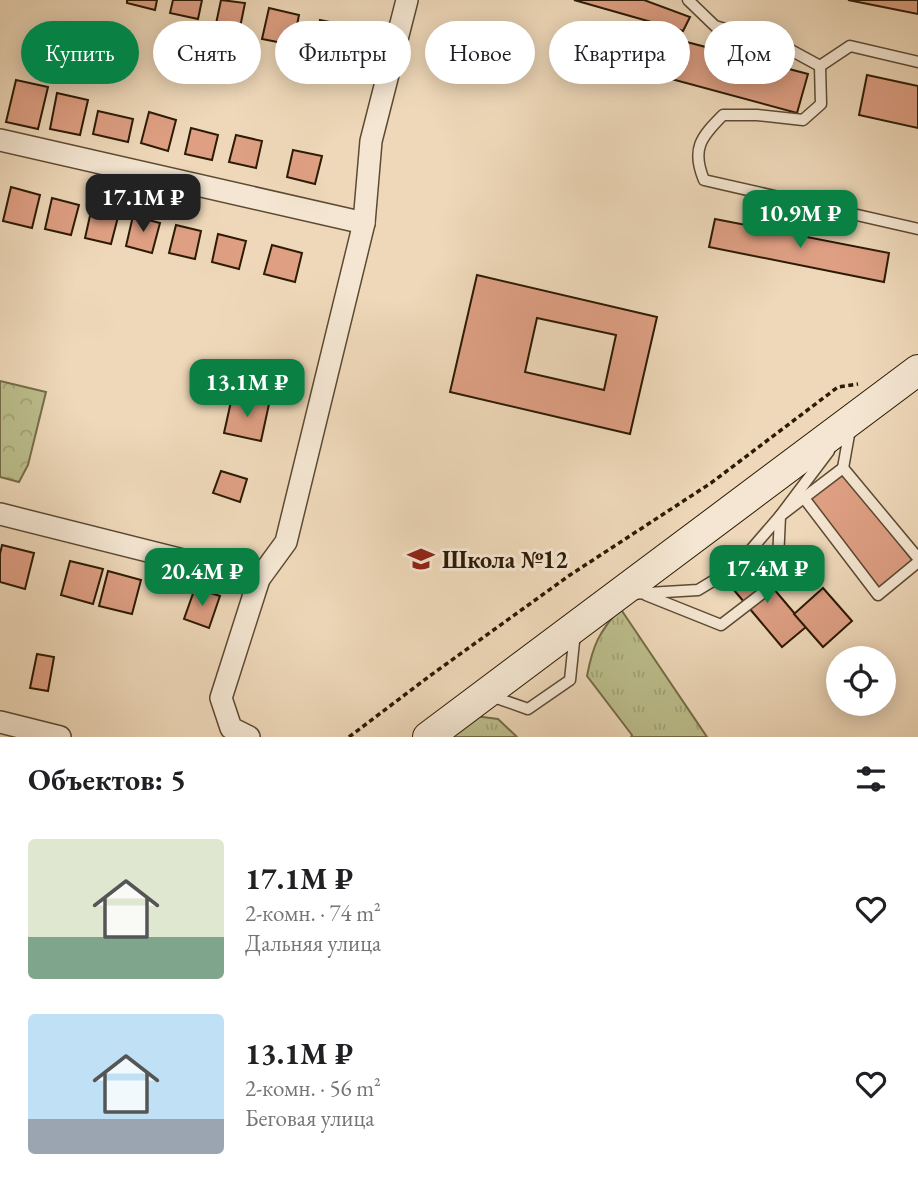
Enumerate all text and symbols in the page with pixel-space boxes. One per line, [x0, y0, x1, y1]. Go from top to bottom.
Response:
chip: Купить [21, 21, 139, 84]
chip: Снять [153, 21, 261, 84]
chip: Фильтры [275, 21, 411, 84]
chip: Новое [425, 21, 535, 84]
chip: Квартира [549, 21, 690, 84]
chip: Дом [704, 21, 795, 84]
pin: 17.1M ₽ [78, 174, 208, 234]
text: 17.1M ₽ [102, 182, 184, 212]
pin: 10.9M ₽ [735, 190, 865, 250]
text: 10.9M ₽ [759, 198, 841, 228]
pin: 13.1M ₽ [182, 360, 312, 419]
text: 13.1M ₽ [206, 367, 288, 397]
school or university icon: Школа №12 [406, 544, 436, 574]
place label: Школа №12 [442, 544, 568, 575]
pin: 17.4M ₽ [702, 546, 832, 605]
pin: 20.4M ₽ [137, 548, 267, 608]
text: 17.4M ₽ [726, 553, 808, 583]
text: 20.4M ₽ [161, 556, 243, 586]
map controls [826, 646, 896, 716]
button: locate [826, 646, 896, 716]
text: Объектов: 5 [28, 760, 186, 799]
icon: filters [852, 760, 890, 798]
text: 17.1M ₽ [245, 859, 353, 898]
icon: home [84, 867, 168, 951]
icon: heart [852, 890, 890, 928]
text: 2-комн. · 74 m² [245, 898, 381, 928]
text: Дальняя улица [245, 928, 381, 958]
text: 13.1M ₽ [245, 1034, 353, 1073]
icon: home [84, 1042, 168, 1126]
icon: heart [852, 1065, 890, 1103]
text: 2-комн. · 56 m² [245, 1073, 381, 1103]
text: Беговая улица [245, 1103, 375, 1133]

